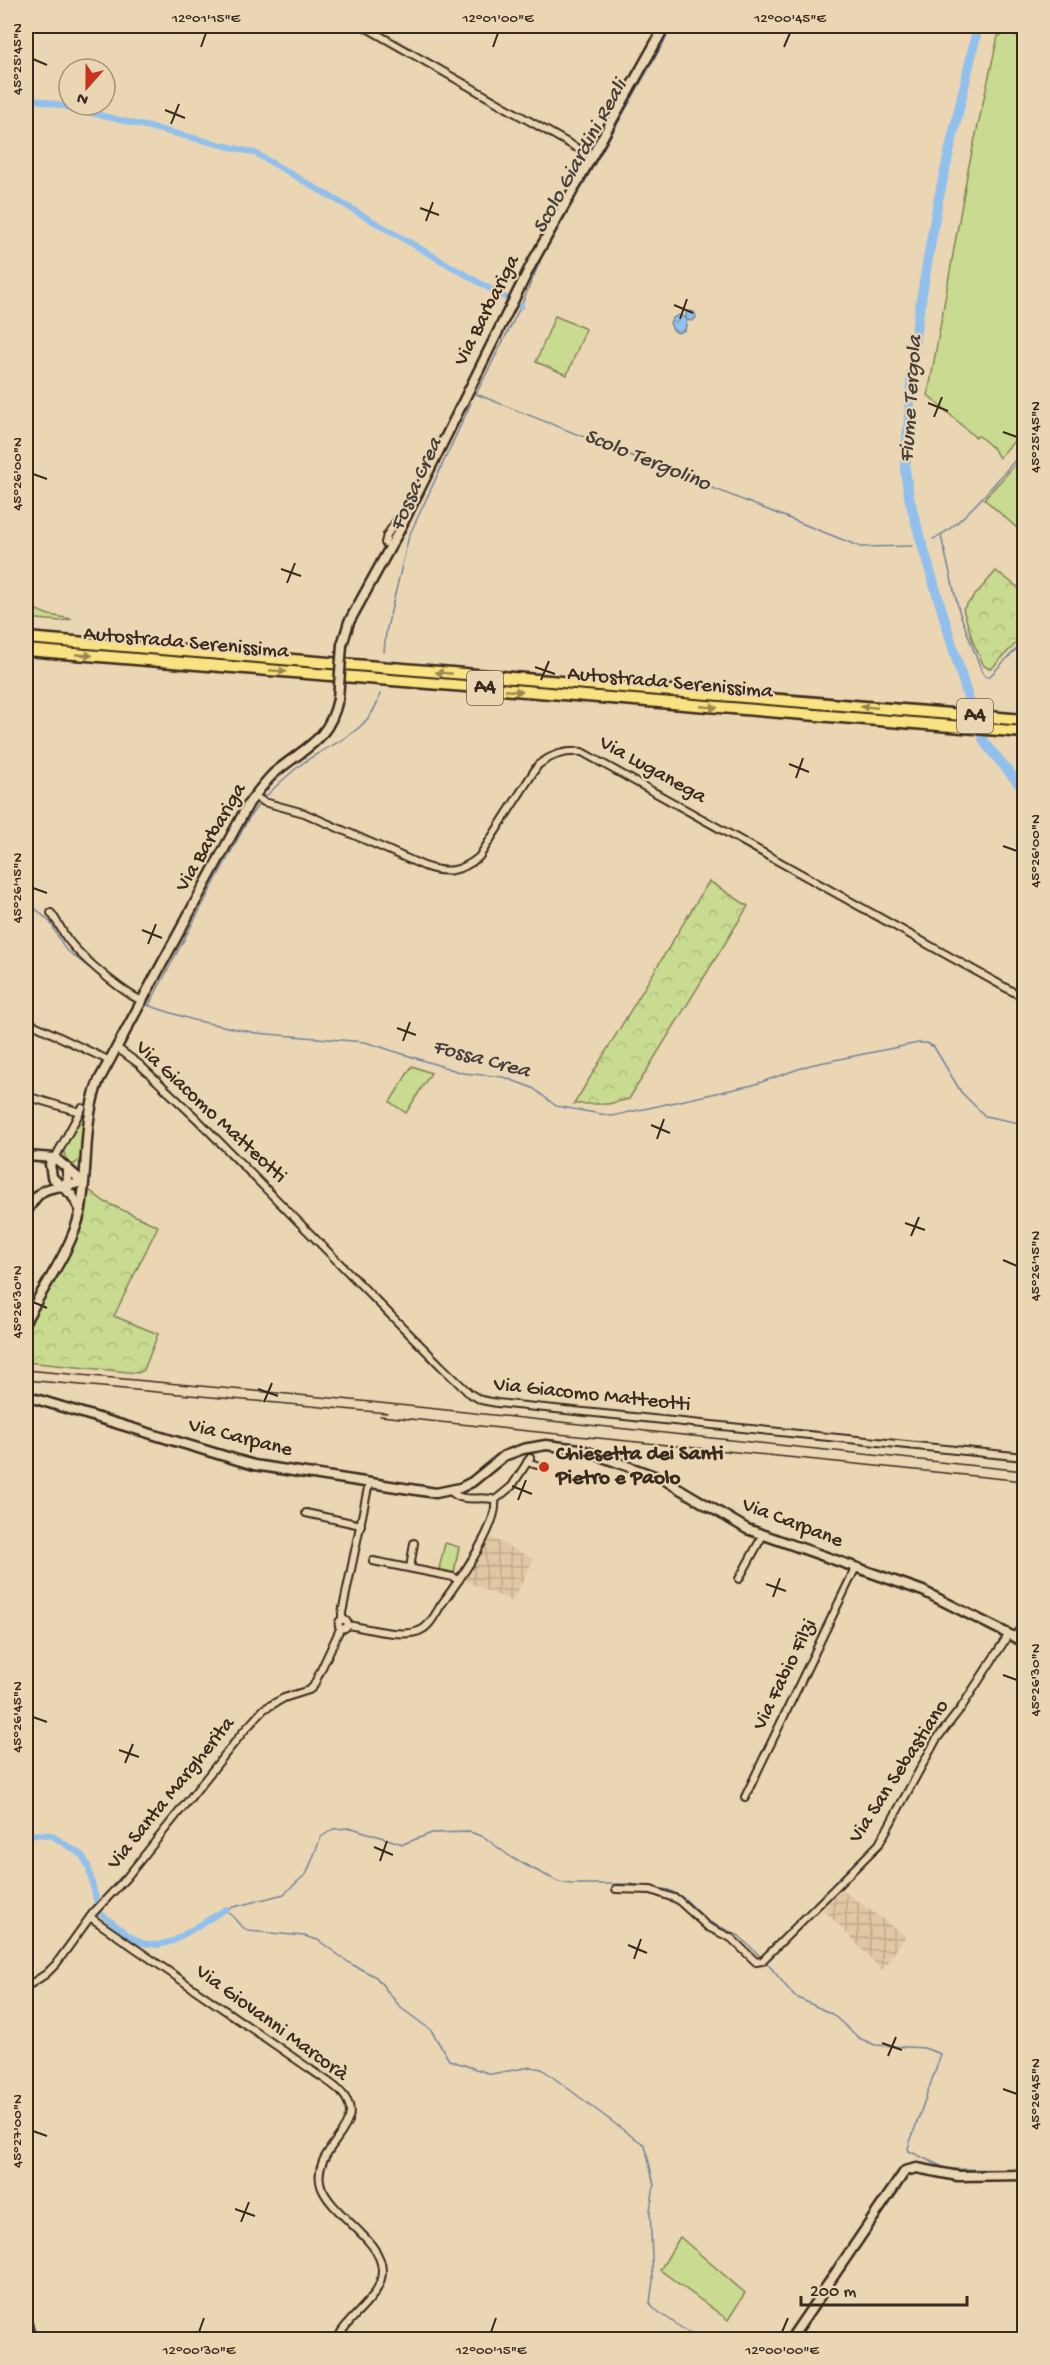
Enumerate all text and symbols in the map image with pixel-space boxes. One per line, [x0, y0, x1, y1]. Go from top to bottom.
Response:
text: 12°01'15"E [171, 10, 241, 28]
text: 12°01'00"E [461, 10, 534, 28]
text: 12°00'45"E [753, 10, 826, 28]
text: 45°25'45"N [9, 23, 27, 95]
north arrow [57, 57, 117, 117]
water label: Scolo Giardini Reali [528, 74, 635, 239]
text: N [74, 87, 91, 108]
street label: Via Barbariga [449, 250, 527, 371]
water label: Fiume Tergola [895, 333, 930, 463]
text: 45°25'45"N [1027, 401, 1045, 473]
water label: Scolo Tergolino [580, 424, 715, 499]
water label: Fossa Crea [385, 433, 450, 536]
text: 45°26'00"N [9, 437, 27, 511]
street label: Autostrada Serenissima [82, 623, 291, 666]
one-way arrow [74, 650, 93, 660]
street label: Autostrada Serenissima [566, 663, 775, 706]
one-way arrow [269, 666, 288, 676]
one-way arrow [435, 668, 454, 677]
road number: A4 [467, 671, 503, 705]
one-way arrow [505, 686, 524, 696]
road number: A4 [957, 699, 993, 733]
one-way arrow [699, 702, 718, 711]
one-way arrow [860, 702, 879, 712]
street label: Via Luganega [593, 731, 711, 811]
street label: Via Barbariga [170, 778, 254, 898]
text: 45°26'00"N [1027, 814, 1045, 888]
text: 45°26'15"N [9, 853, 27, 923]
water label: Fossa Crea [430, 1035, 534, 1086]
street label: Via Giacomo Matteotti [128, 1036, 291, 1190]
text: 45°26'15"N [1027, 1231, 1045, 1301]
text: 45°26'30"N [9, 1265, 27, 1338]
street label: Via Giacomo Matteotti [491, 1373, 692, 1419]
street label: Via Carpane [185, 1414, 296, 1464]
place label: Chiesetta dei Santi Pietro e Paolo [555, 1443, 724, 1492]
marker: Chiesetta dei Santi Pietro e Paolo [537, 1460, 551, 1474]
street label: Via Carpane [737, 1493, 847, 1555]
street label: Via Fabio Filzi [748, 1615, 824, 1736]
text: 45°26'30"N [1027, 1643, 1045, 1716]
text: 45°26'45"N [9, 1681, 27, 1753]
street label: Via San Sebastiano [844, 1696, 956, 1849]
street label: Via Santa Margherita [102, 1711, 242, 1876]
street label: Via Giovanni Marcorà [189, 1960, 353, 2089]
text: 45°26'45"N [1027, 2058, 1045, 2130]
text: 45°27'00"N [9, 2094, 27, 2168]
scale bar [801, 2269, 968, 2307]
text: 200 m [810, 2282, 857, 2303]
text: 12°00'30"E [162, 2342, 236, 2360]
text: 12°00'15"E [455, 2342, 527, 2360]
text: 12°00'00"E [744, 2342, 819, 2360]

